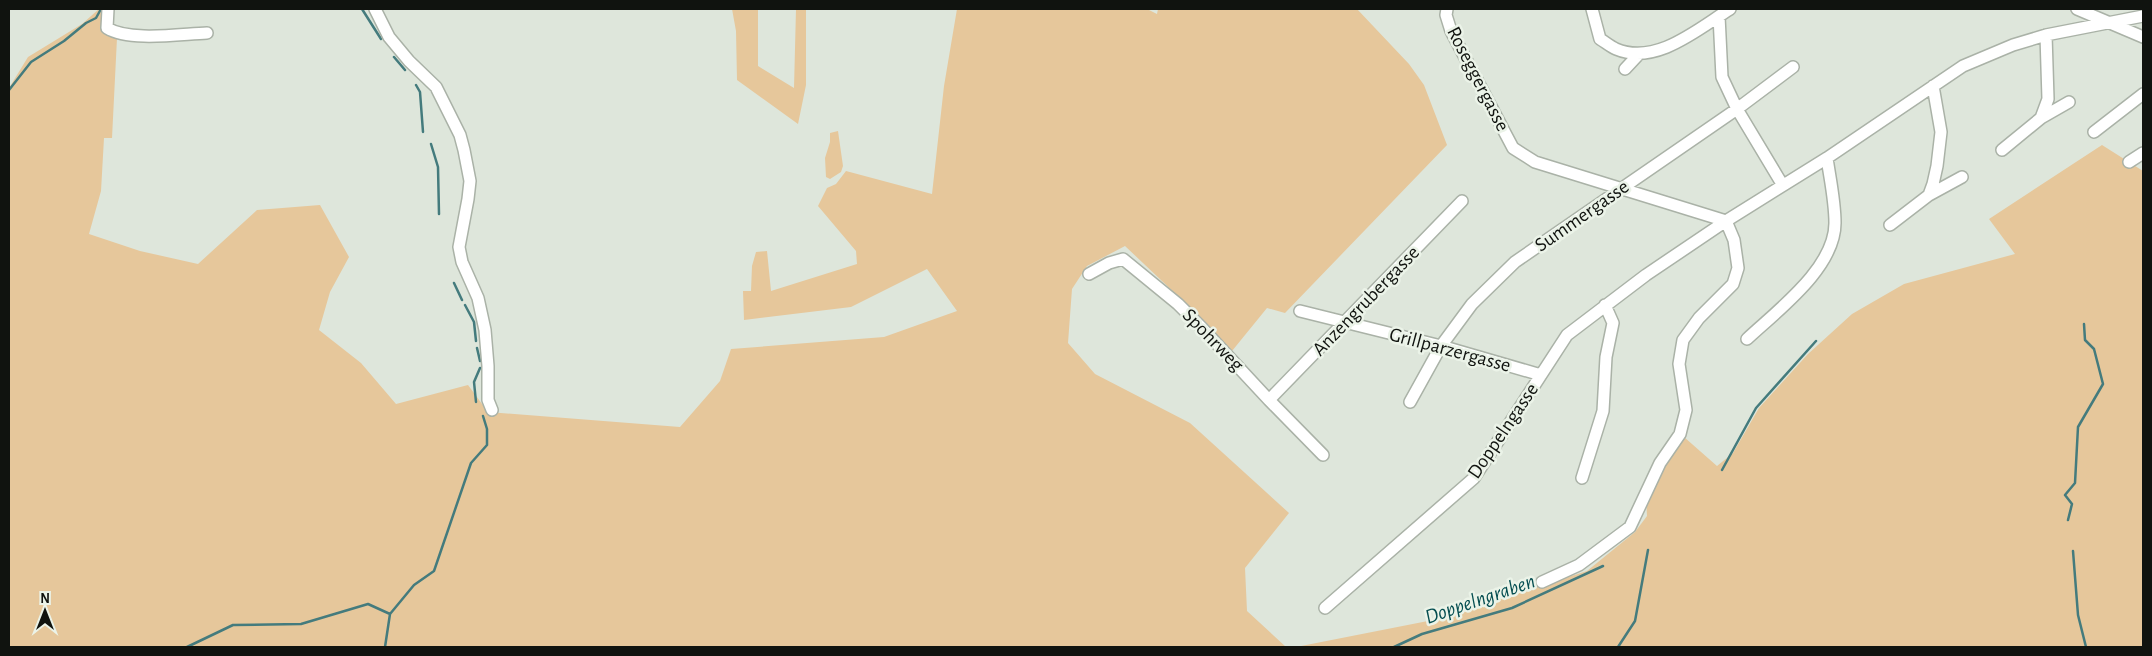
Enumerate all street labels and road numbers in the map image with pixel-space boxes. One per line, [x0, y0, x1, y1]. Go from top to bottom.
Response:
street label: Roseggergasse [1443, 23, 1513, 135]
street label: Summergasse [1531, 176, 1633, 256]
street label: Anzengrubergasse [1309, 242, 1423, 360]
street label: Spohrweg [1179, 305, 1248, 375]
street label: Grillparzergasse [1387, 324, 1513, 376]
street label: Doppelngasse [1464, 380, 1542, 482]

